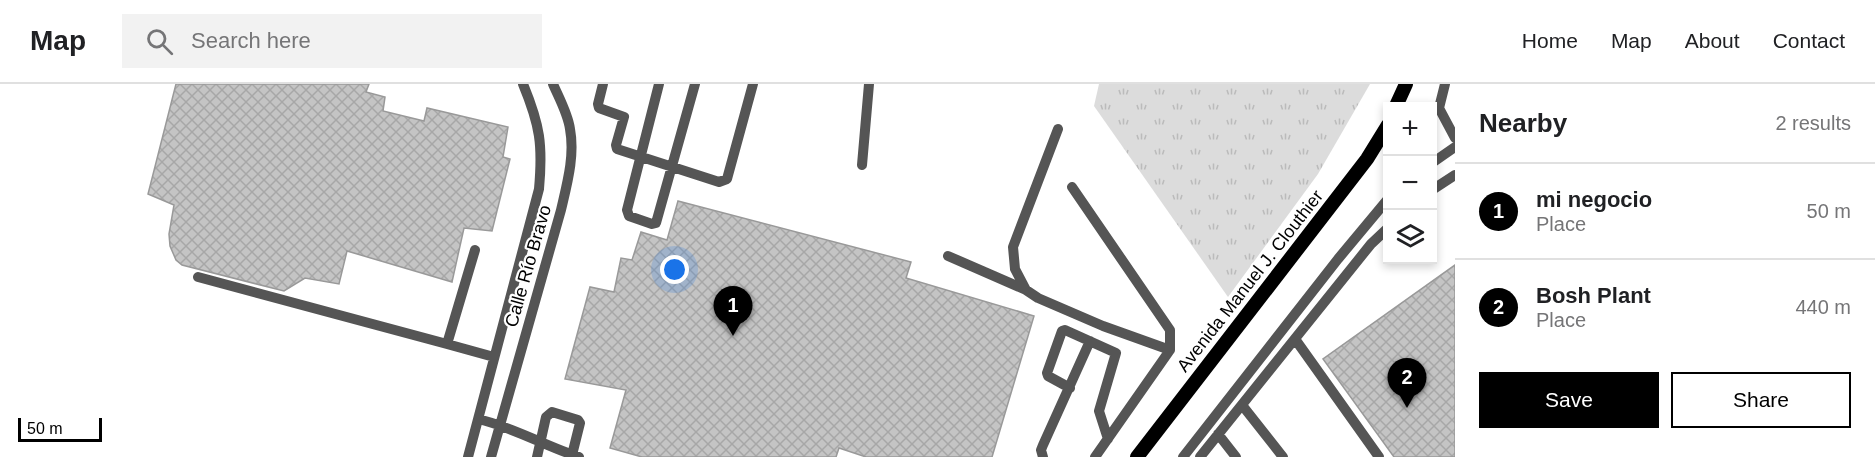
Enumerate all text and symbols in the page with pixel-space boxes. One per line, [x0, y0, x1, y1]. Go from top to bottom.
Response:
search box [122, 14, 542, 68]
text: Map [30, 25, 86, 56]
icon: search [143, 25, 176, 58]
text: Search here [191, 28, 311, 53]
text: Home [1522, 29, 1578, 52]
text: Map [1611, 29, 1652, 52]
text: About [1685, 29, 1740, 52]
text: Contact [1773, 29, 1845, 52]
map controls [1383, 102, 1437, 264]
button: + [1383, 102, 1437, 156]
text: Nearby [1479, 108, 1567, 138]
text: 2 results [1775, 112, 1851, 134]
button: − [1383, 156, 1437, 210]
street label: Avenida Manuel J. Clouthier [1173, 186, 1327, 376]
text: mi negocio [1536, 187, 1652, 212]
text: 1 [1493, 200, 1504, 222]
text: 50 m [1807, 200, 1851, 222]
street label: Calle Río Bravo [501, 203, 555, 329]
button: layers [1383, 210, 1437, 264]
text: Place [1536, 213, 1586, 235]
your location [660, 255, 689, 284]
text: Bosh Plant [1536, 283, 1651, 308]
pin: 1 [714, 286, 752, 336]
text: 2 [1493, 296, 1504, 318]
text: 440 m [1795, 296, 1851, 318]
text: Place [1536, 309, 1586, 331]
pin: 2 [1388, 358, 1426, 408]
button: Save [1479, 372, 1659, 428]
button: Share [1671, 372, 1851, 428]
scale bar [18, 415, 102, 442]
text: 50 m [27, 420, 63, 437]

